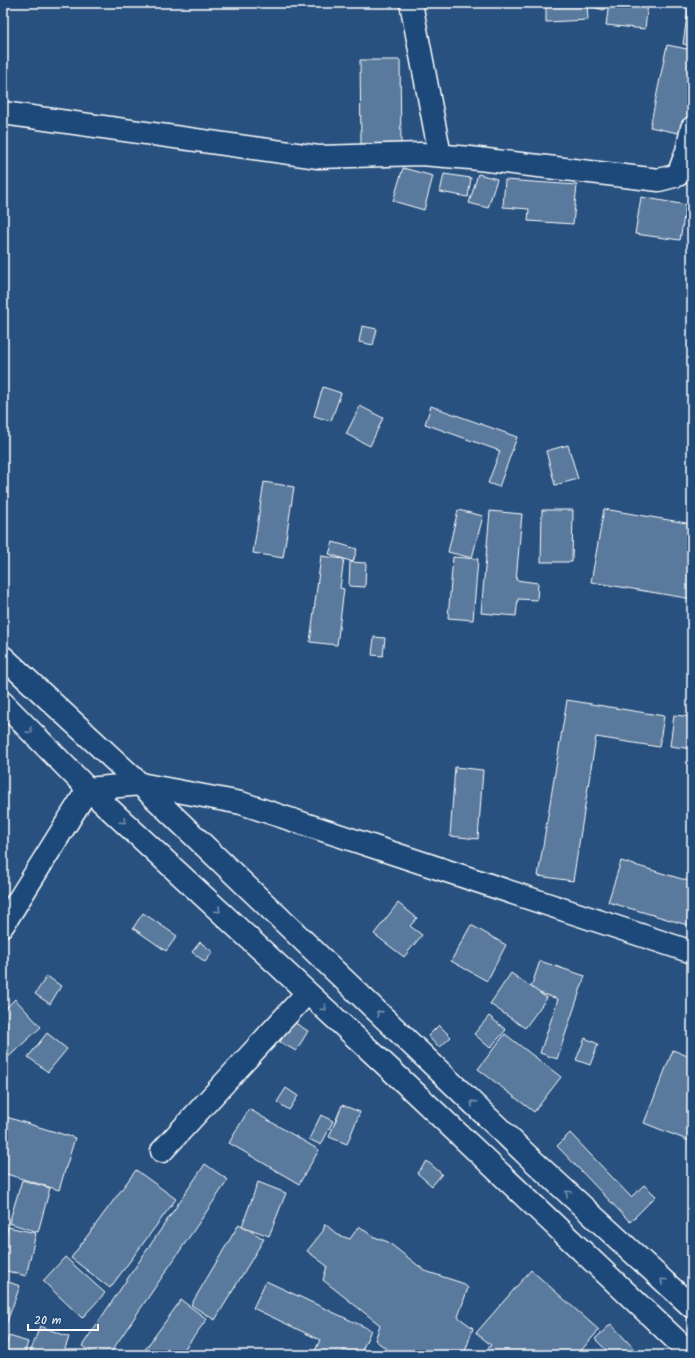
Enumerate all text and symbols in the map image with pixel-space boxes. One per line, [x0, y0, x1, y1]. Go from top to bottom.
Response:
one-way arrow [25, 726, 33, 734]
one-way arrow [118, 817, 126, 824]
one-way arrow [214, 905, 221, 912]
one-way arrow [319, 1003, 327, 1011]
one-way arrow [376, 1011, 384, 1018]
one-way arrow [470, 1100, 478, 1108]
one-way arrow [565, 1190, 573, 1197]
one-way arrow [660, 1278, 668, 1285]
scale bar [28, 1306, 98, 1332]
text: 20 m [34, 1311, 62, 1330]

